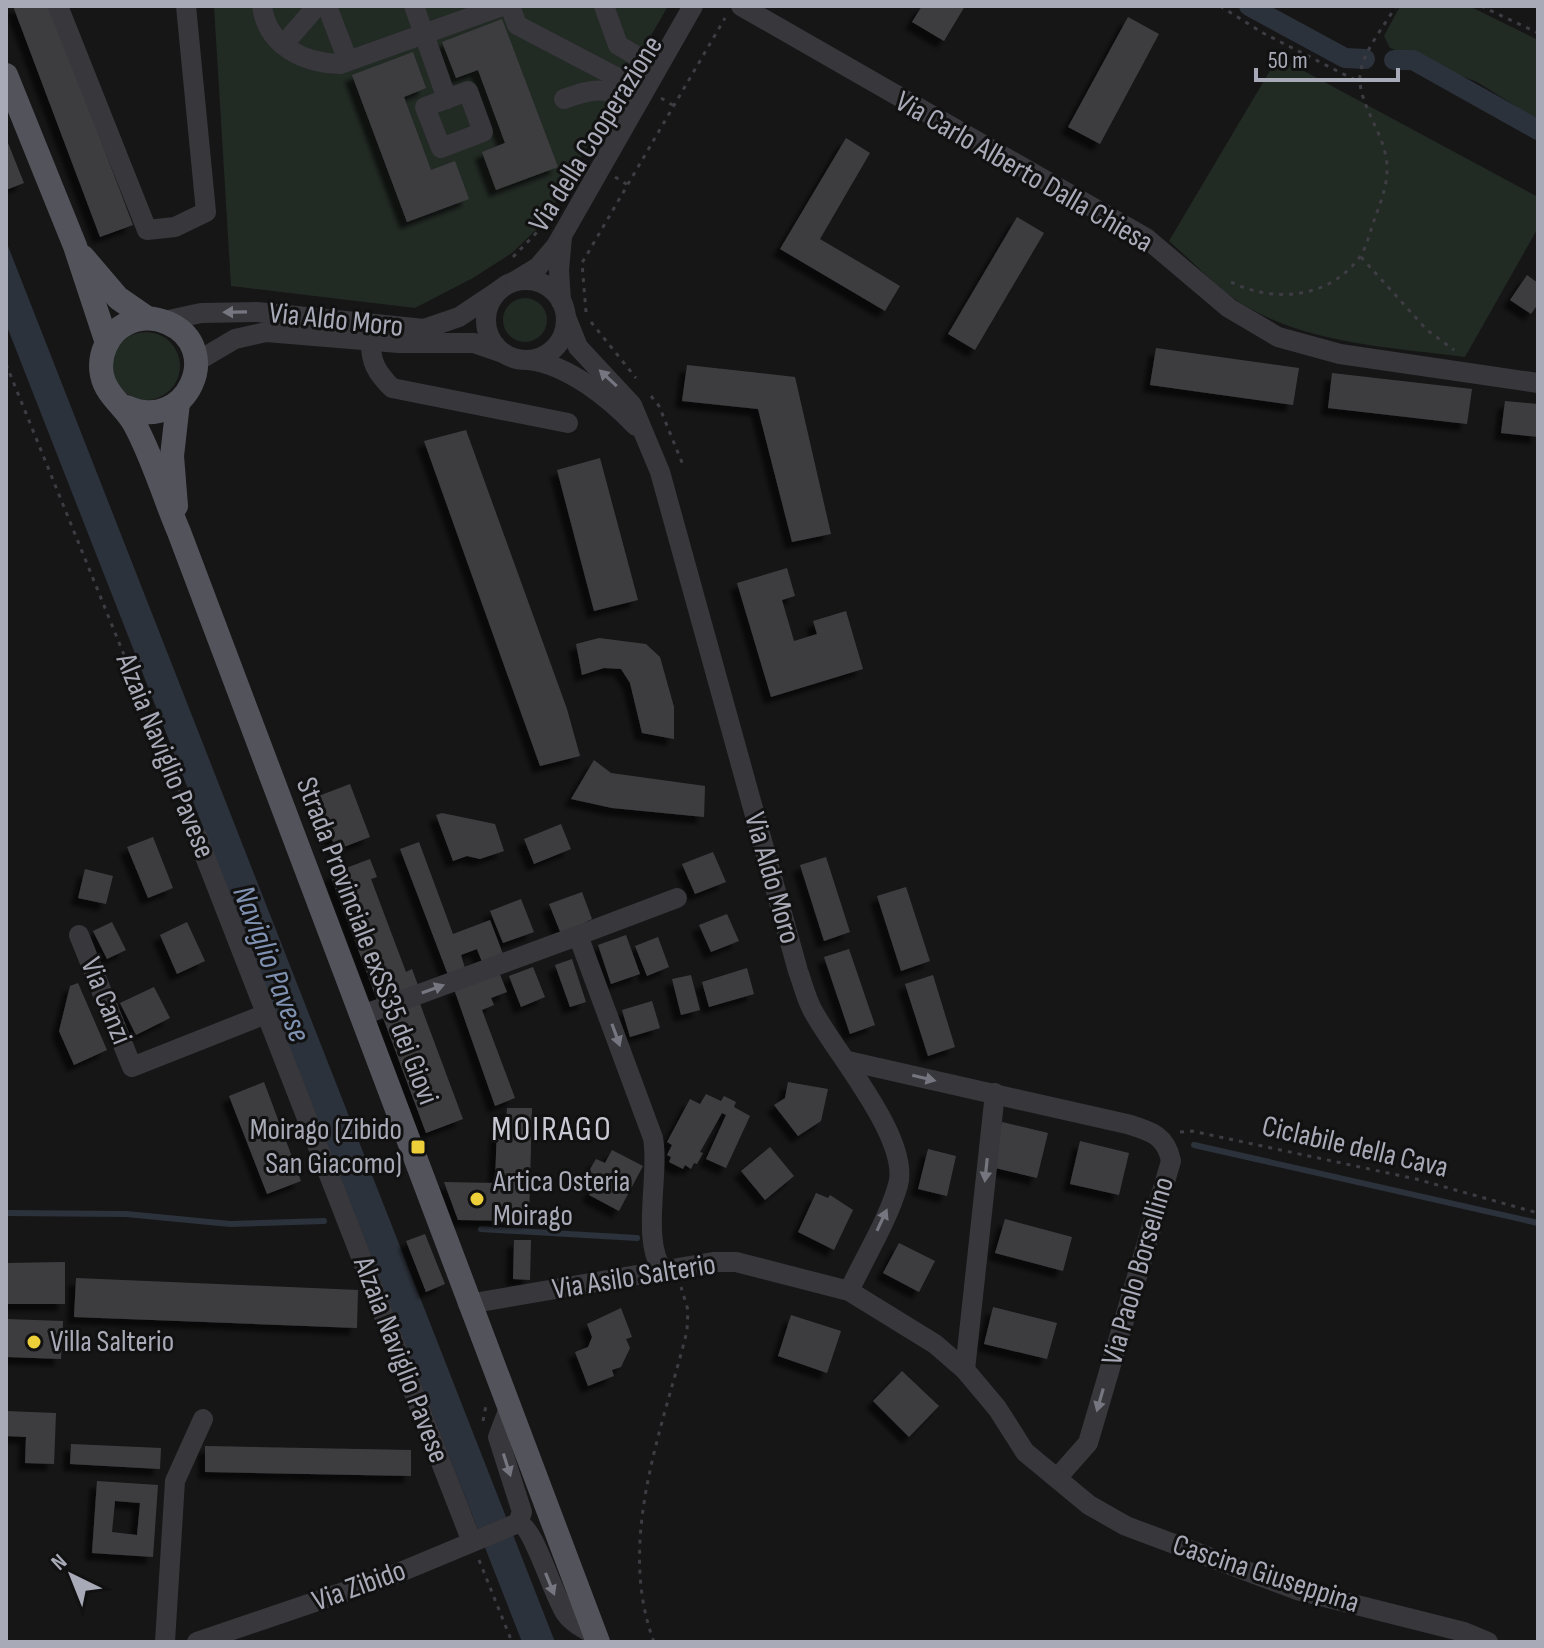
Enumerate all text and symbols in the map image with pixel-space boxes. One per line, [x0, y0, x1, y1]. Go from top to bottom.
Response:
street label: Via della Cooperazione [521, 29, 671, 239]
scale bar [1256, 32, 1398, 82]
text: 50 m [1268, 46, 1308, 75]
street label: Via Carlo Alberto Dalla Chiesa [889, 84, 1159, 260]
street label: Via Aldo Moro [267, 295, 405, 345]
one-way arrow [222, 305, 247, 318]
one-way arrow [599, 370, 618, 388]
street label: Alzaia Naviglio Pavese [107, 647, 222, 864]
street label: Strada Provinciale exSS35 dei Giovi [288, 772, 446, 1110]
street label: Via Aldo Moro [736, 808, 808, 948]
water label: Naviglio Pavese [223, 880, 319, 1048]
street label: Via Canzi [72, 952, 140, 1050]
one-way arrow [421, 982, 445, 994]
one-way arrow [610, 1024, 623, 1048]
one-way arrow [912, 1072, 937, 1085]
street label: Ciclabile della Cava [1258, 1108, 1452, 1186]
district label: MOIRAGO [491, 1109, 613, 1150]
place label: Moirago (Zibido San Giacomo) [250, 1112, 402, 1182]
marker: Moirago (Zibido San Giacomo) [409, 1138, 427, 1156]
one-way arrow [980, 1158, 993, 1183]
place label: Artica Osteria Moirago [492, 1164, 630, 1234]
street label: Via Paolo Borsellino [1094, 1173, 1182, 1369]
marker: Artica Osteria Moirago [468, 1190, 486, 1208]
one-way arrow [875, 1208, 889, 1232]
street label: Via Asilo Salterio [550, 1246, 718, 1308]
street label: Alzaia Naviglio Pavese [345, 1251, 457, 1468]
place label: Villa Salterio [50, 1324, 174, 1360]
marker: Villa Salterio [25, 1333, 43, 1351]
one-way arrow [1093, 1389, 1106, 1413]
one-way arrow [501, 1454, 514, 1478]
street label: Cascina Giuseppina [1168, 1527, 1364, 1621]
north arrow [32, 1536, 112, 1616]
text: N [46, 1549, 73, 1576]
street label: Via Zibido [308, 1553, 410, 1619]
one-way arrow [544, 1572, 557, 1596]

